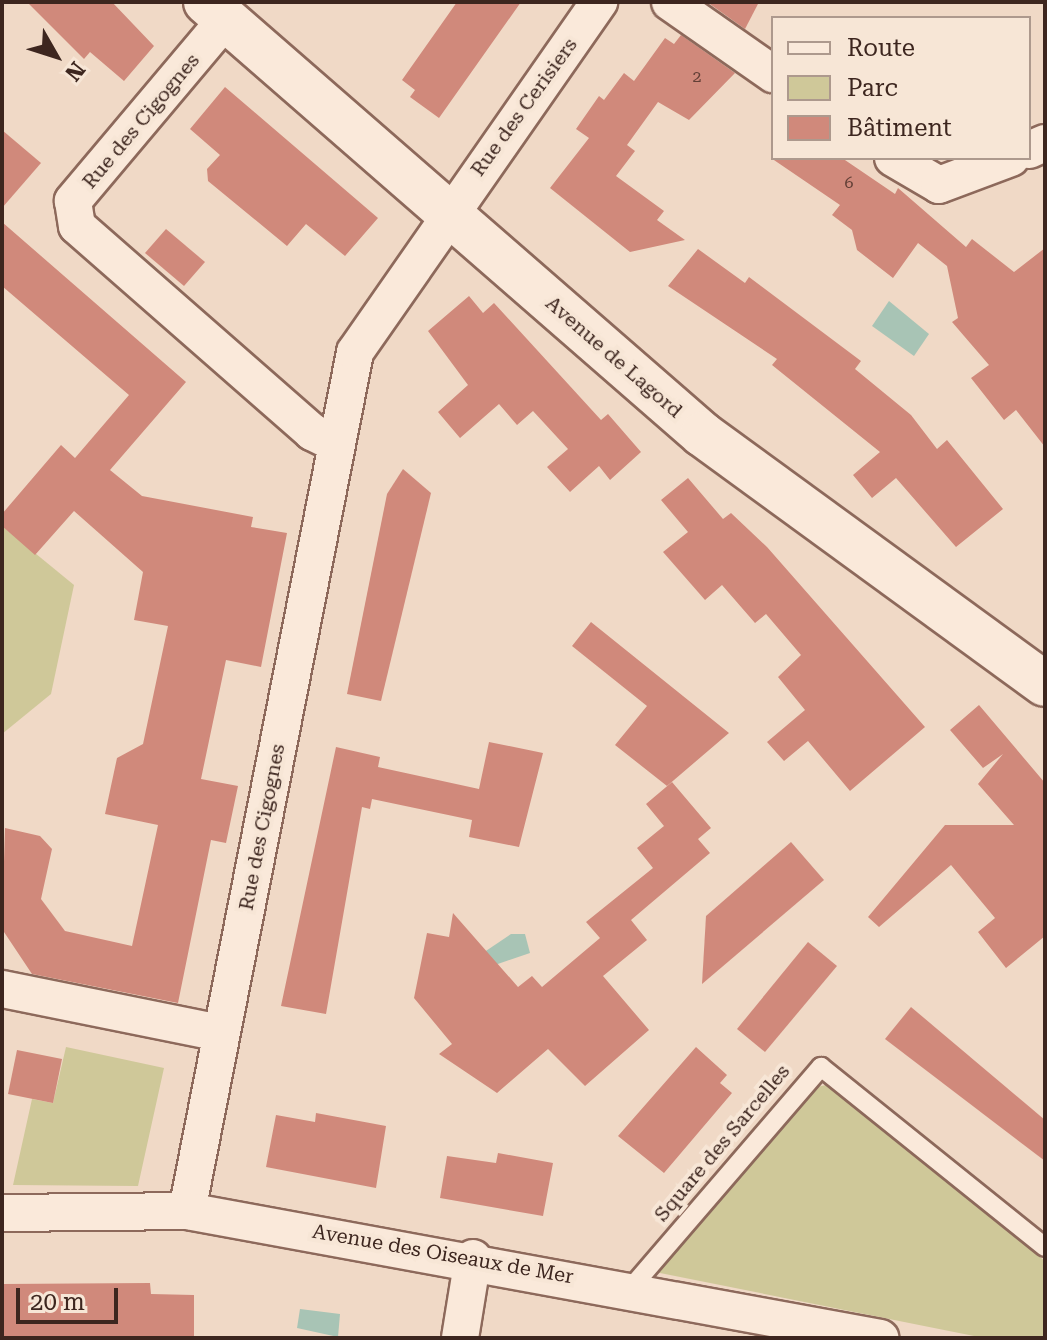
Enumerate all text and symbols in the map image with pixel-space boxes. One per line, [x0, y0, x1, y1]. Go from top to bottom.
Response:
north arrow [16, 16, 96, 96]
legend [771, 16, 1031, 160]
street label: Rue des Cerisiers [466, 33, 582, 181]
text: Route [847, 34, 915, 62]
street label: Rue des Cigognes [77, 49, 205, 193]
text: N [60, 57, 90, 86]
house number: 2 [693, 67, 701, 87]
text: Parc [847, 74, 898, 102]
text: Bâtiment [847, 114, 952, 142]
house number: 6 [845, 173, 853, 193]
street label: Avenue de Lagord [541, 291, 687, 423]
street label: Rue des Cigognes [234, 742, 290, 912]
street label: Square des Sarcelles [649, 1060, 795, 1226]
street label: Avenue des Oiseaux de Mer [311, 1219, 575, 1289]
scale bar [20, 1272, 122, 1322]
text: 20 m [30, 1288, 85, 1316]

